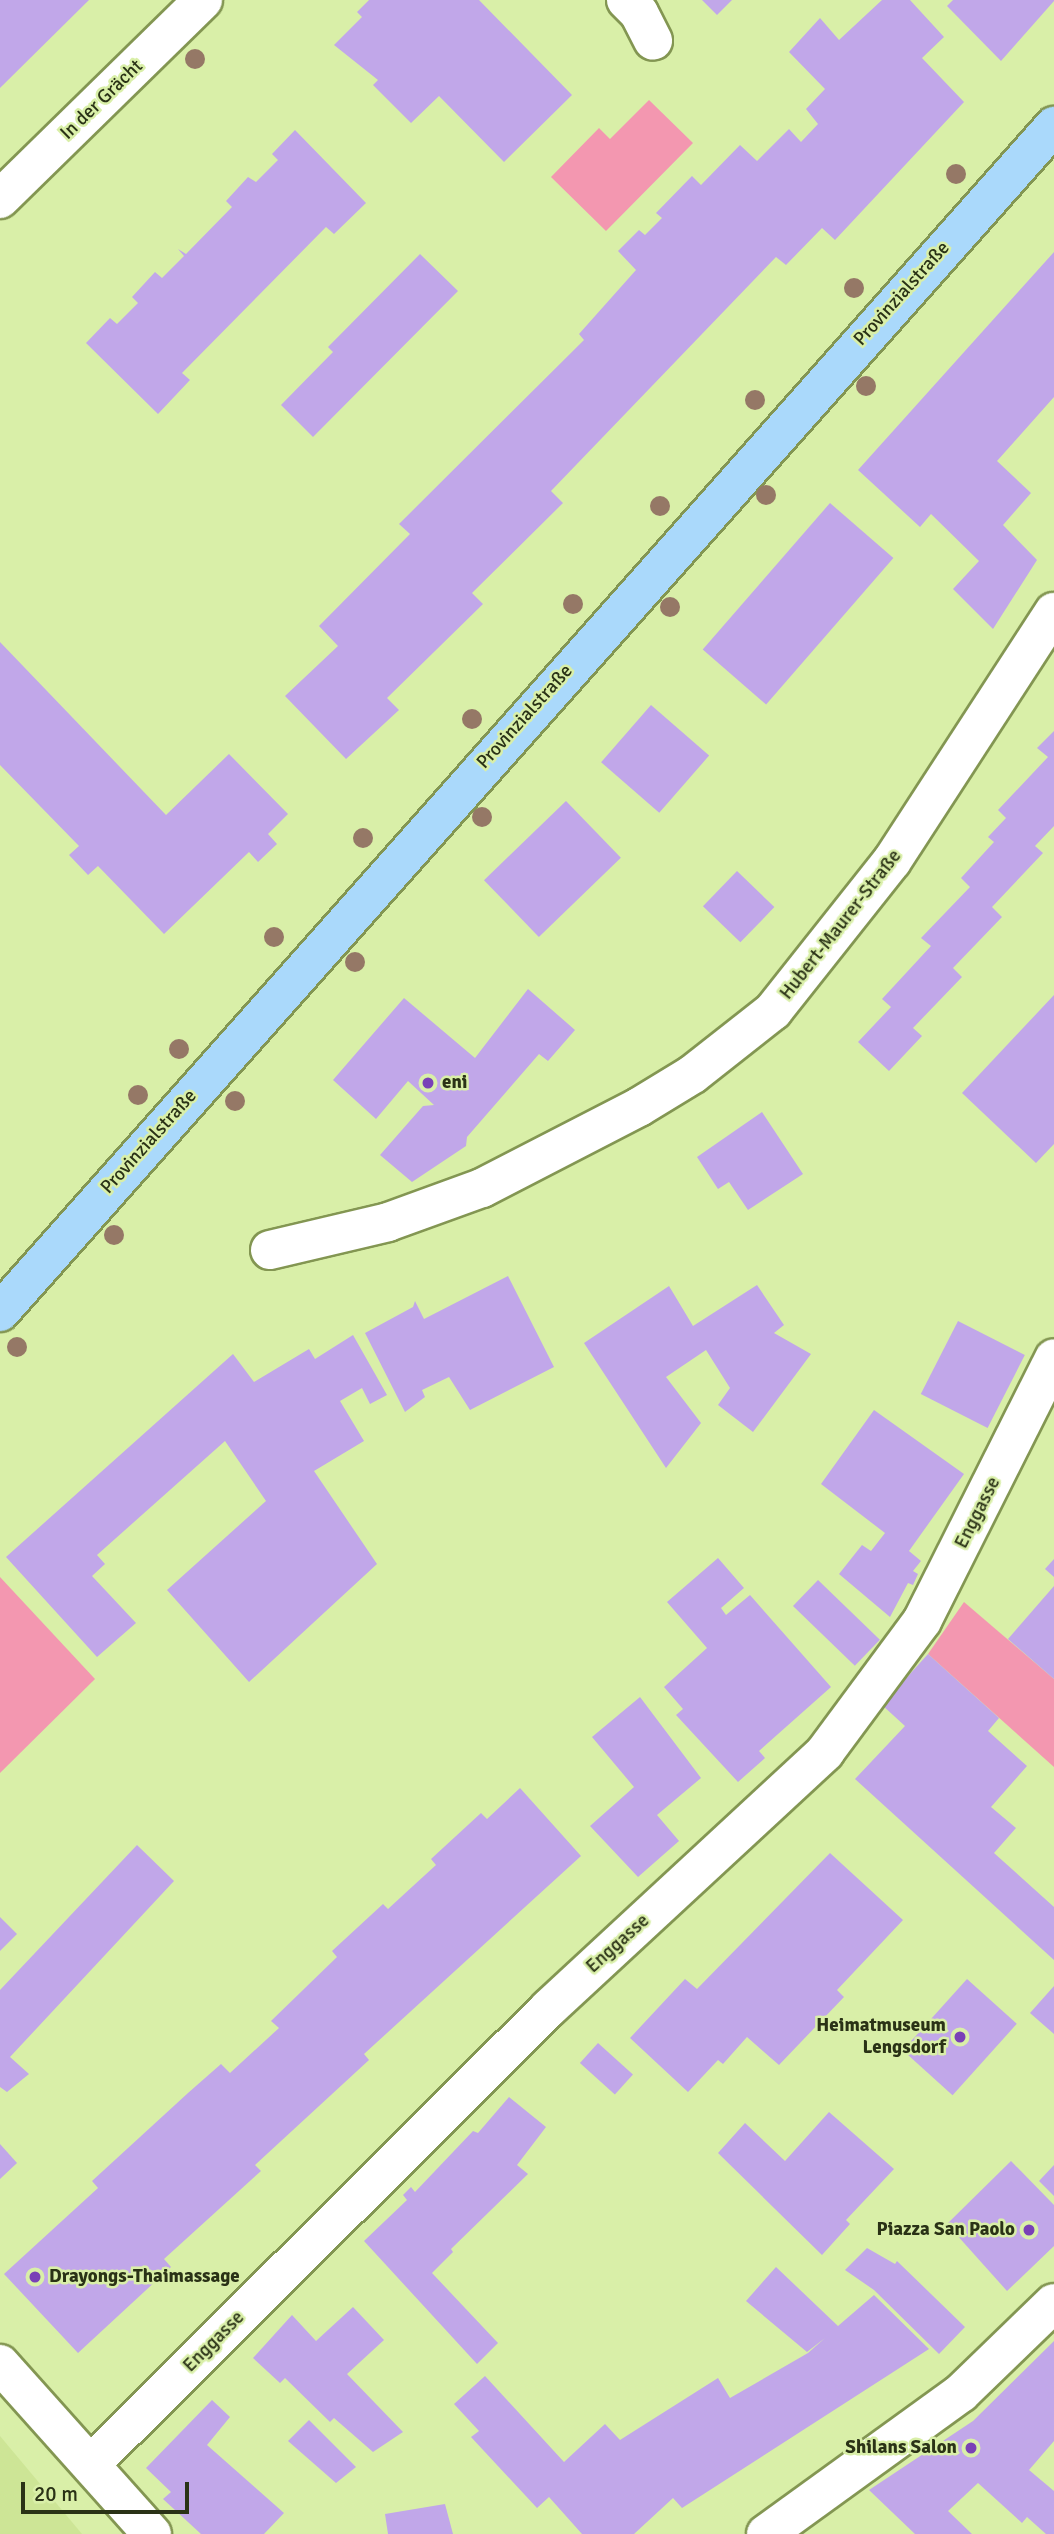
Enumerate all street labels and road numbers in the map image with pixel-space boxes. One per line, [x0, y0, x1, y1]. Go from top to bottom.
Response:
street label: In der Grächt [56, 55, 148, 145]
street label: Provinzialstraße [849, 237, 955, 351]
street label: Provinzialstraße [472, 660, 578, 774]
street label: Hubert-Maurer-Straße [775, 846, 907, 1004]
street label: Provinzialstraße [96, 1085, 202, 1199]
street label: Enggasse [950, 1474, 1006, 1552]
street label: Enggasse [582, 1910, 654, 1978]
street label: Enggasse [179, 2307, 249, 2377]

